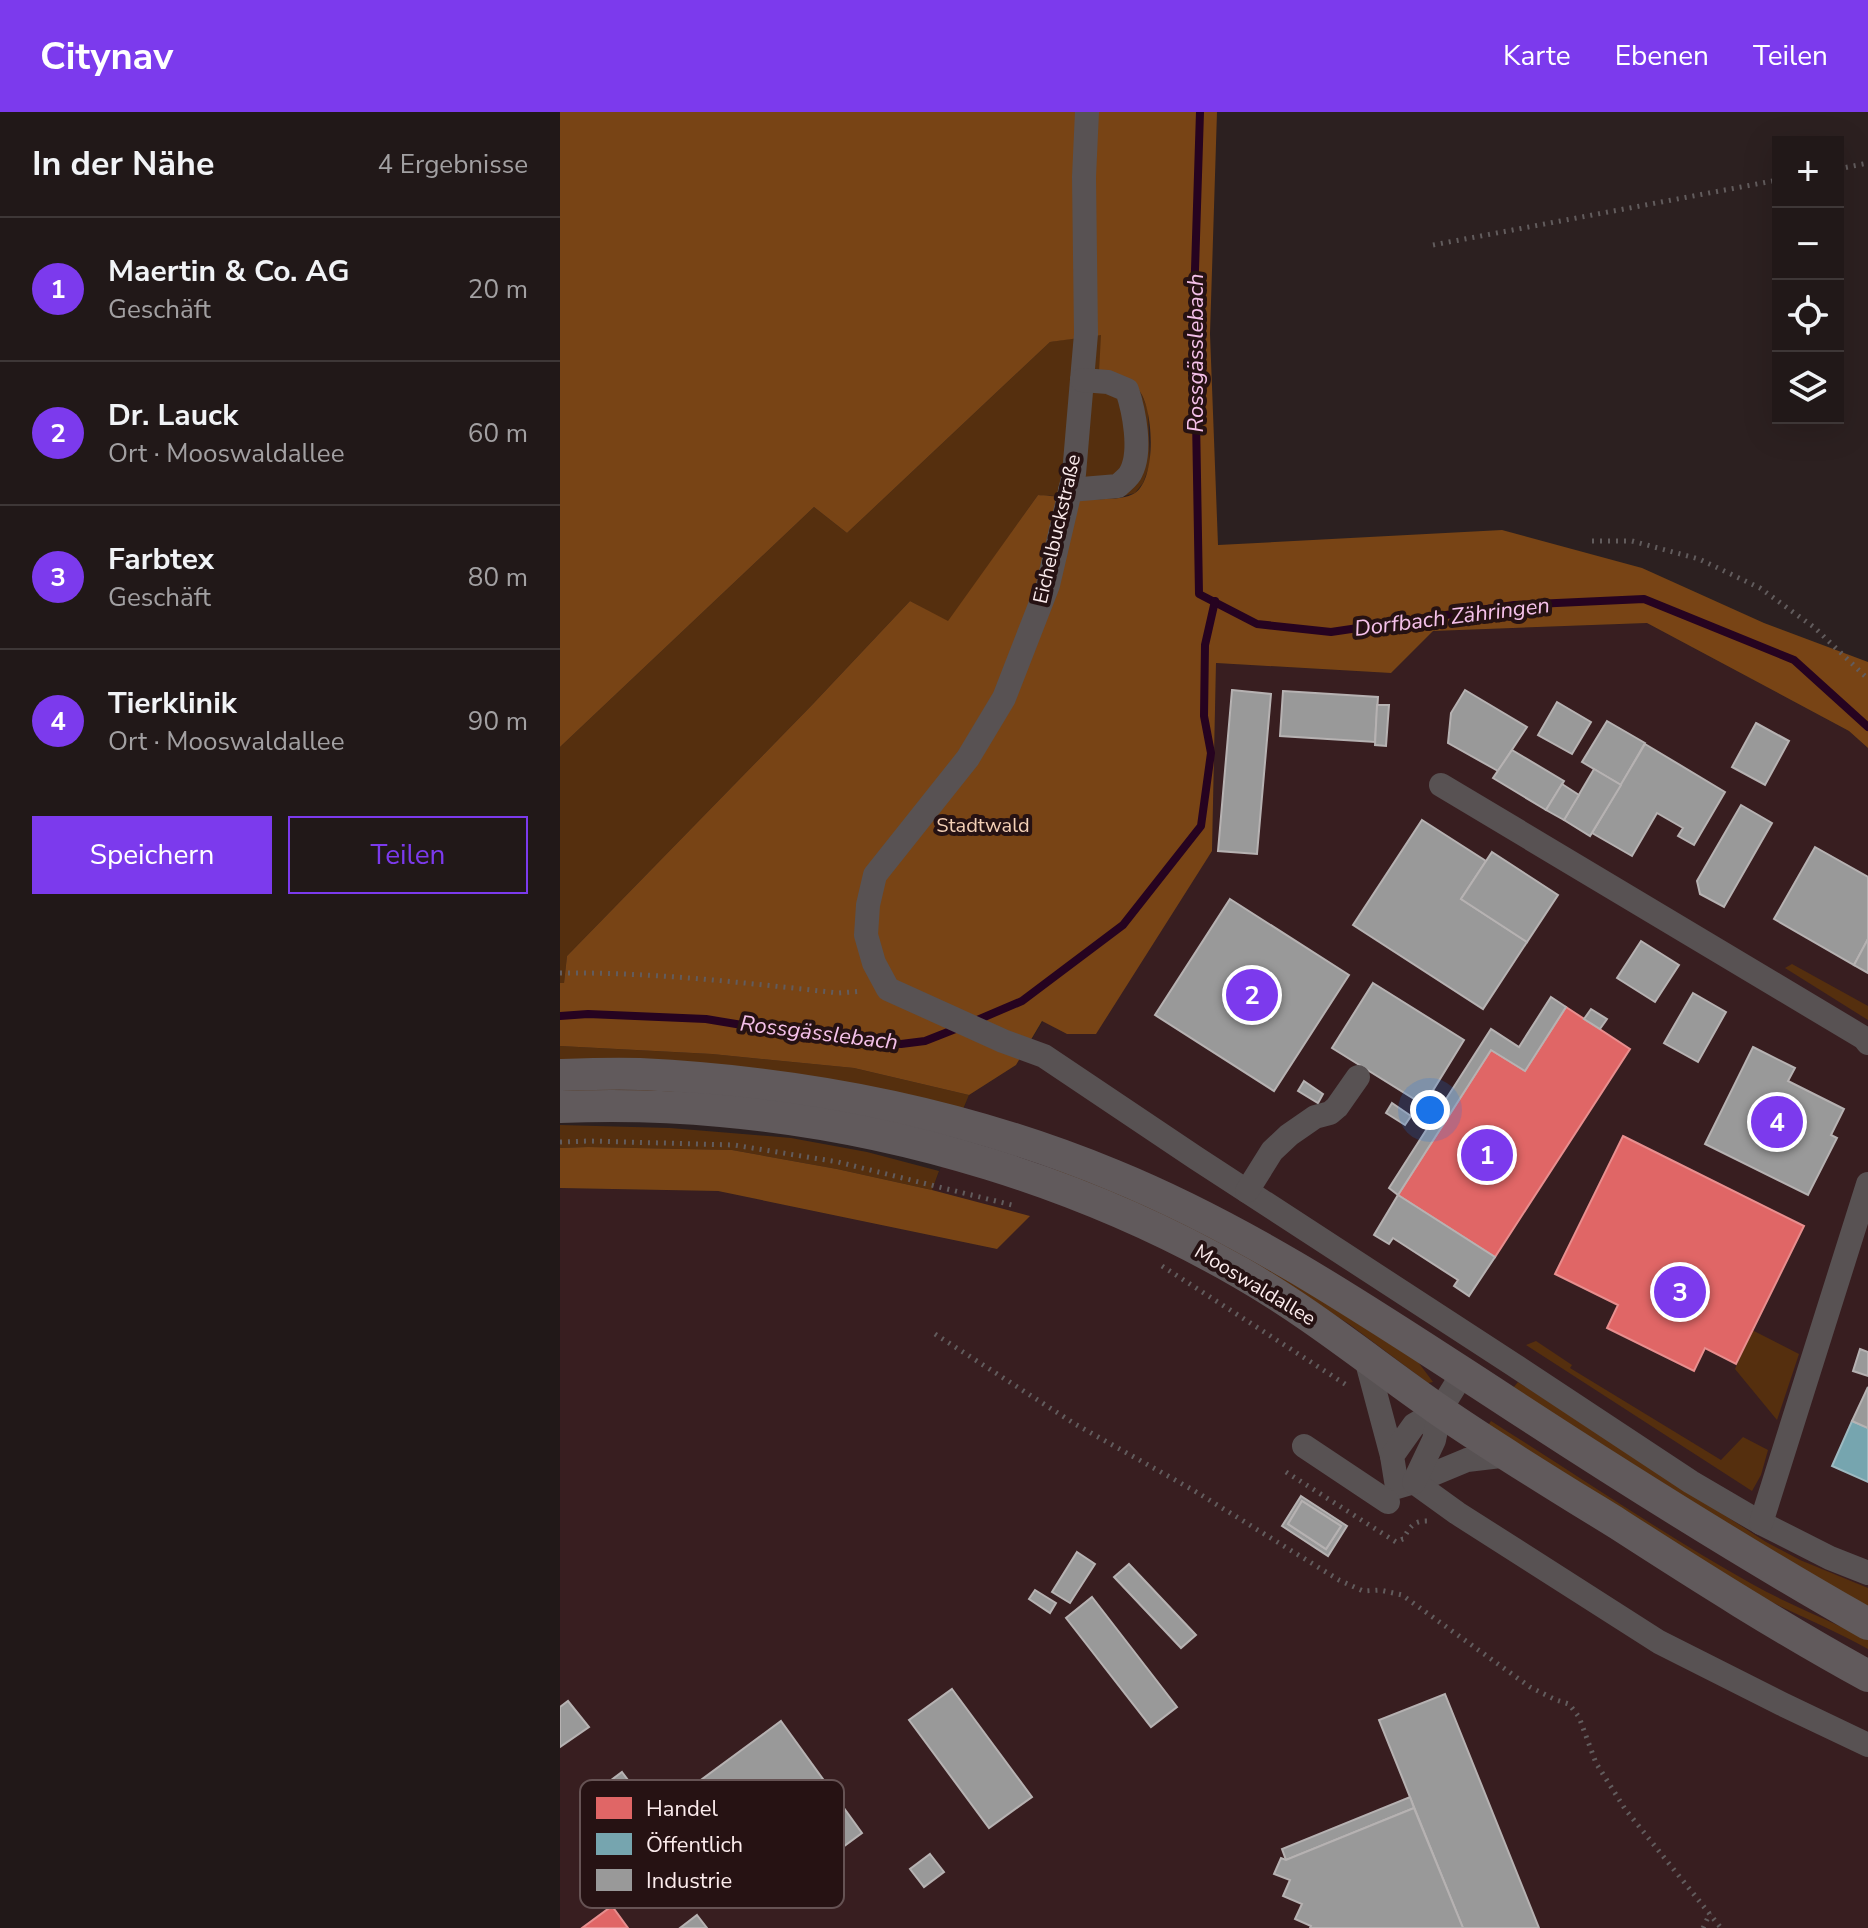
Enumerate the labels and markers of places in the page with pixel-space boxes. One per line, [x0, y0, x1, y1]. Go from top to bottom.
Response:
pin: 2 [1226, 965, 1278, 1025]
pin: 4 [1751, 1092, 1803, 1152]
pin: 1 [1461, 1125, 1513, 1185]
pin: 3 [1654, 1262, 1706, 1322]

